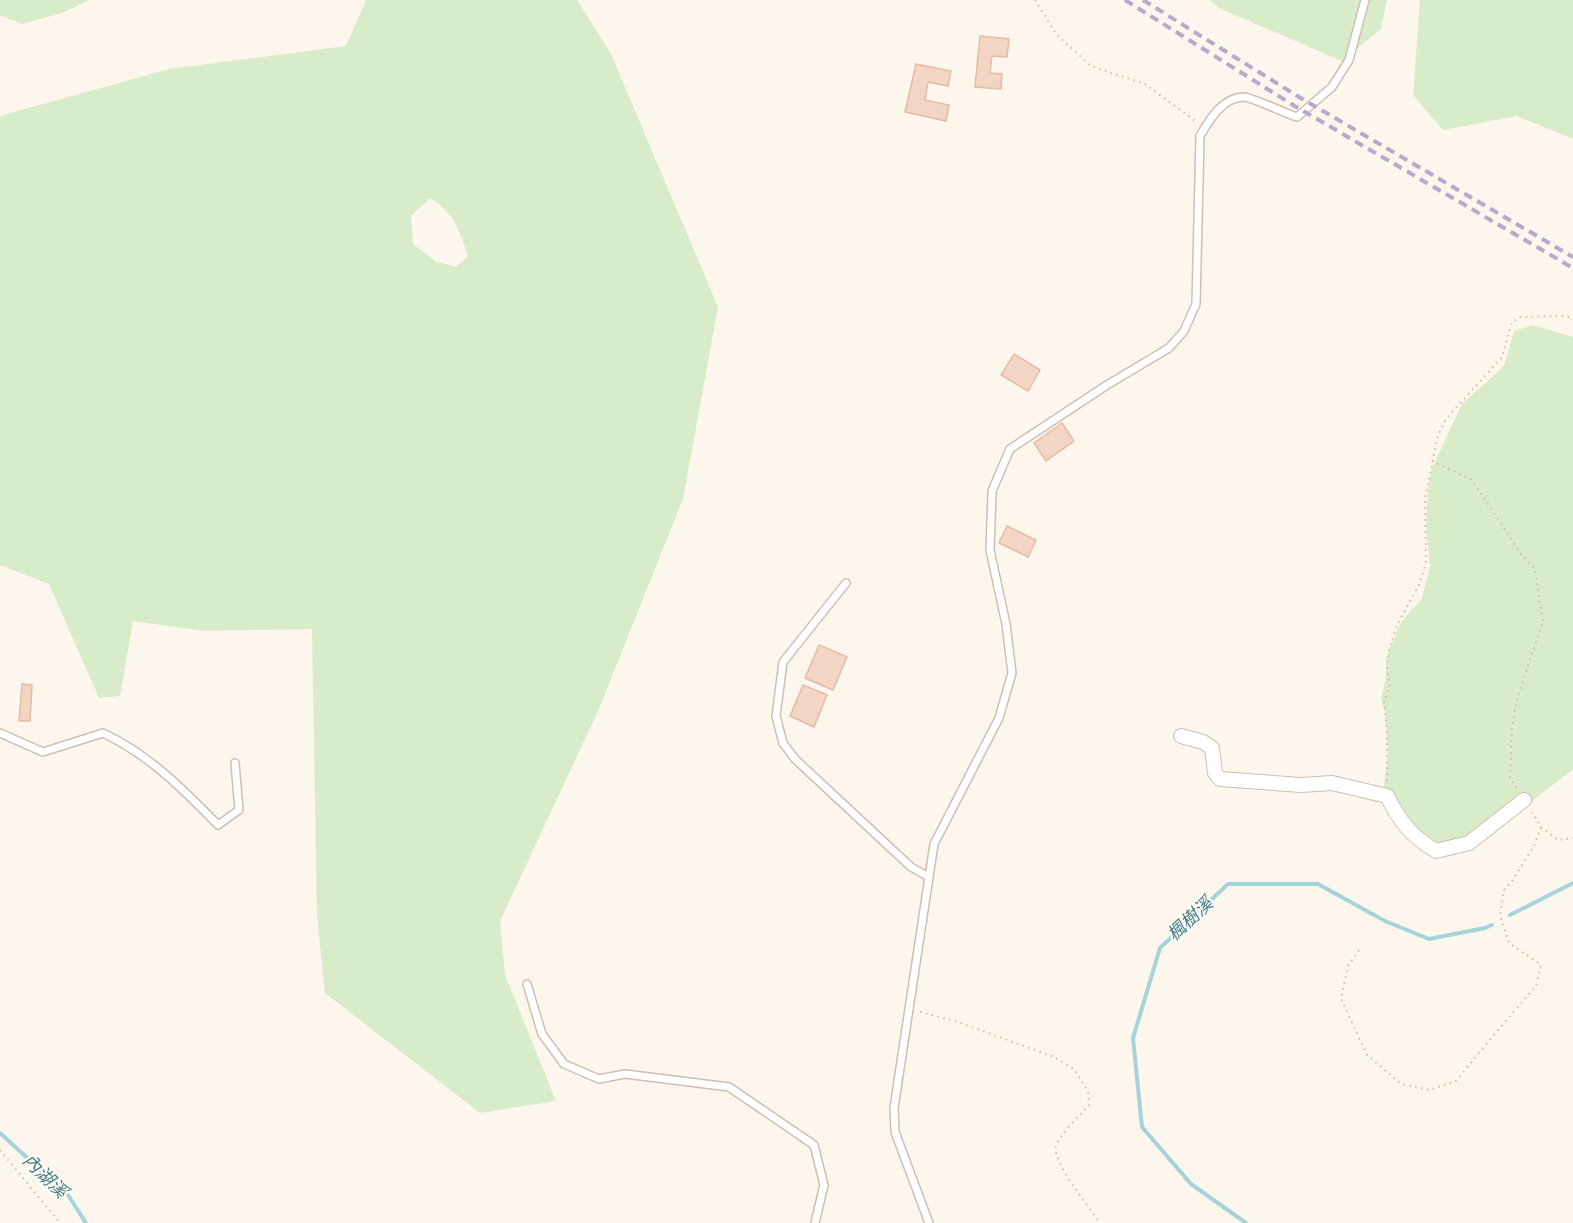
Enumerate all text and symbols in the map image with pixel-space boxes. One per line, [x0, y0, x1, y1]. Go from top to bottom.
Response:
water label: 楓樹溪 [1163, 890, 1219, 945]
water label: 內湖溪 [18, 1149, 74, 1205]

